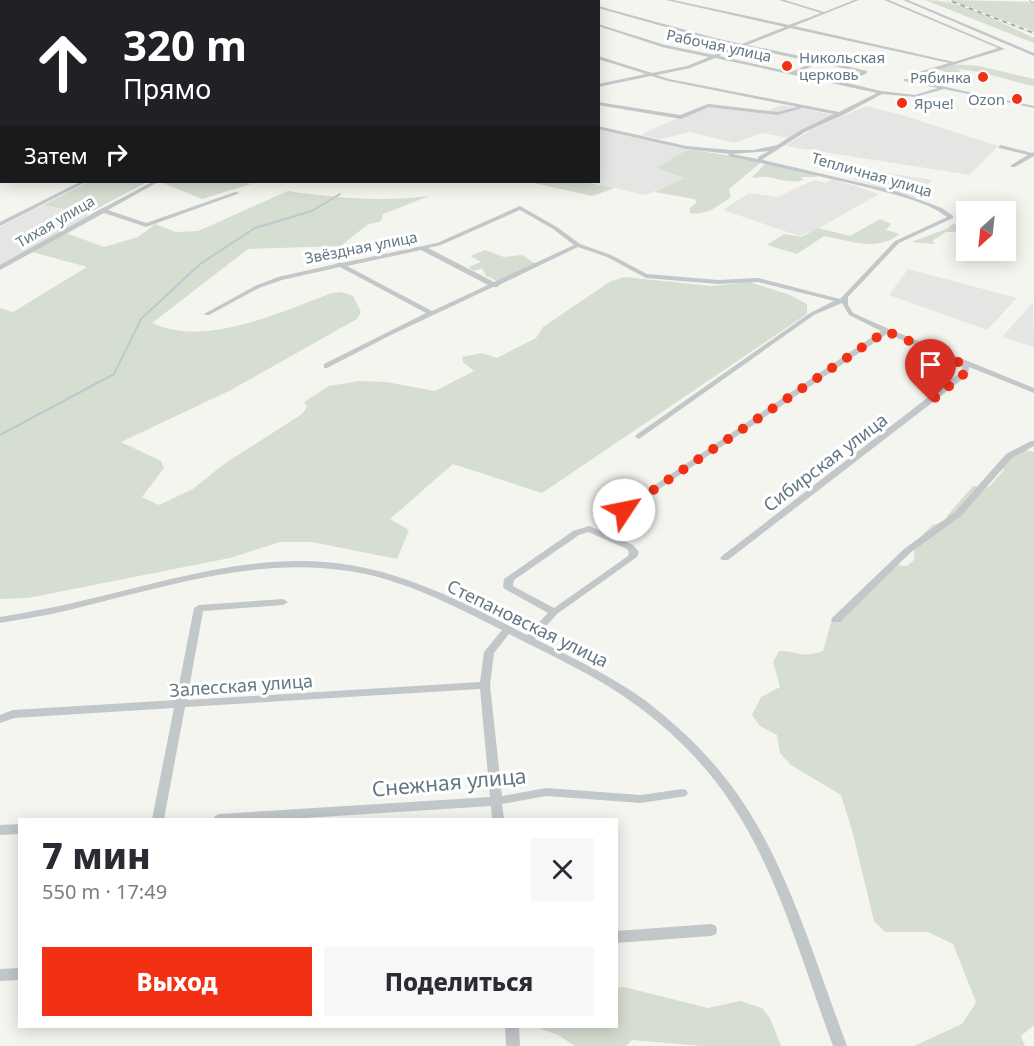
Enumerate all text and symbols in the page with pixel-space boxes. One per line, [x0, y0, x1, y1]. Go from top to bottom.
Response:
text: 320 m [123, 16, 247, 73]
icon: ahead [24, 24, 102, 102]
street label: Рабочая улица [665, 24, 773, 66]
place label: Никольская церковь [799, 47, 885, 84]
marker: Никольская церковь [780, 59, 794, 73]
place label: Рябинка [910, 67, 971, 87]
text: Прямо [123, 70, 211, 107]
marker: Рябинка [976, 70, 990, 84]
place label: Ozon [968, 89, 1005, 109]
marker: Ozon [1010, 92, 1024, 106]
place label: Ярче! [914, 93, 954, 113]
marker: Ярче! [895, 96, 909, 110]
icon: right [100, 138, 133, 171]
text: Затем [24, 140, 88, 170]
street label: Тепличная улица [809, 147, 935, 201]
street label: Тихая улица [12, 190, 98, 252]
north arrow [956, 201, 1016, 261]
map controls [956, 201, 1016, 261]
street label: Звёздная улица [303, 226, 419, 268]
pin [905, 339, 956, 401]
icon: arrive [914, 348, 947, 381]
street label: Сибирская улица [758, 407, 892, 517]
position arrow [592, 478, 656, 542]
street label: Степановская улица [443, 574, 613, 672]
street label: Залесская улица [168, 668, 314, 702]
street label: Снежная улица [371, 761, 527, 803]
text: 7 мин [42, 831, 151, 880]
button: close [531, 838, 594, 901]
text: 550 m · 17:49 [42, 878, 167, 905]
button: Выход [42, 947, 312, 1016]
button: Поделиться [324, 947, 594, 1016]

